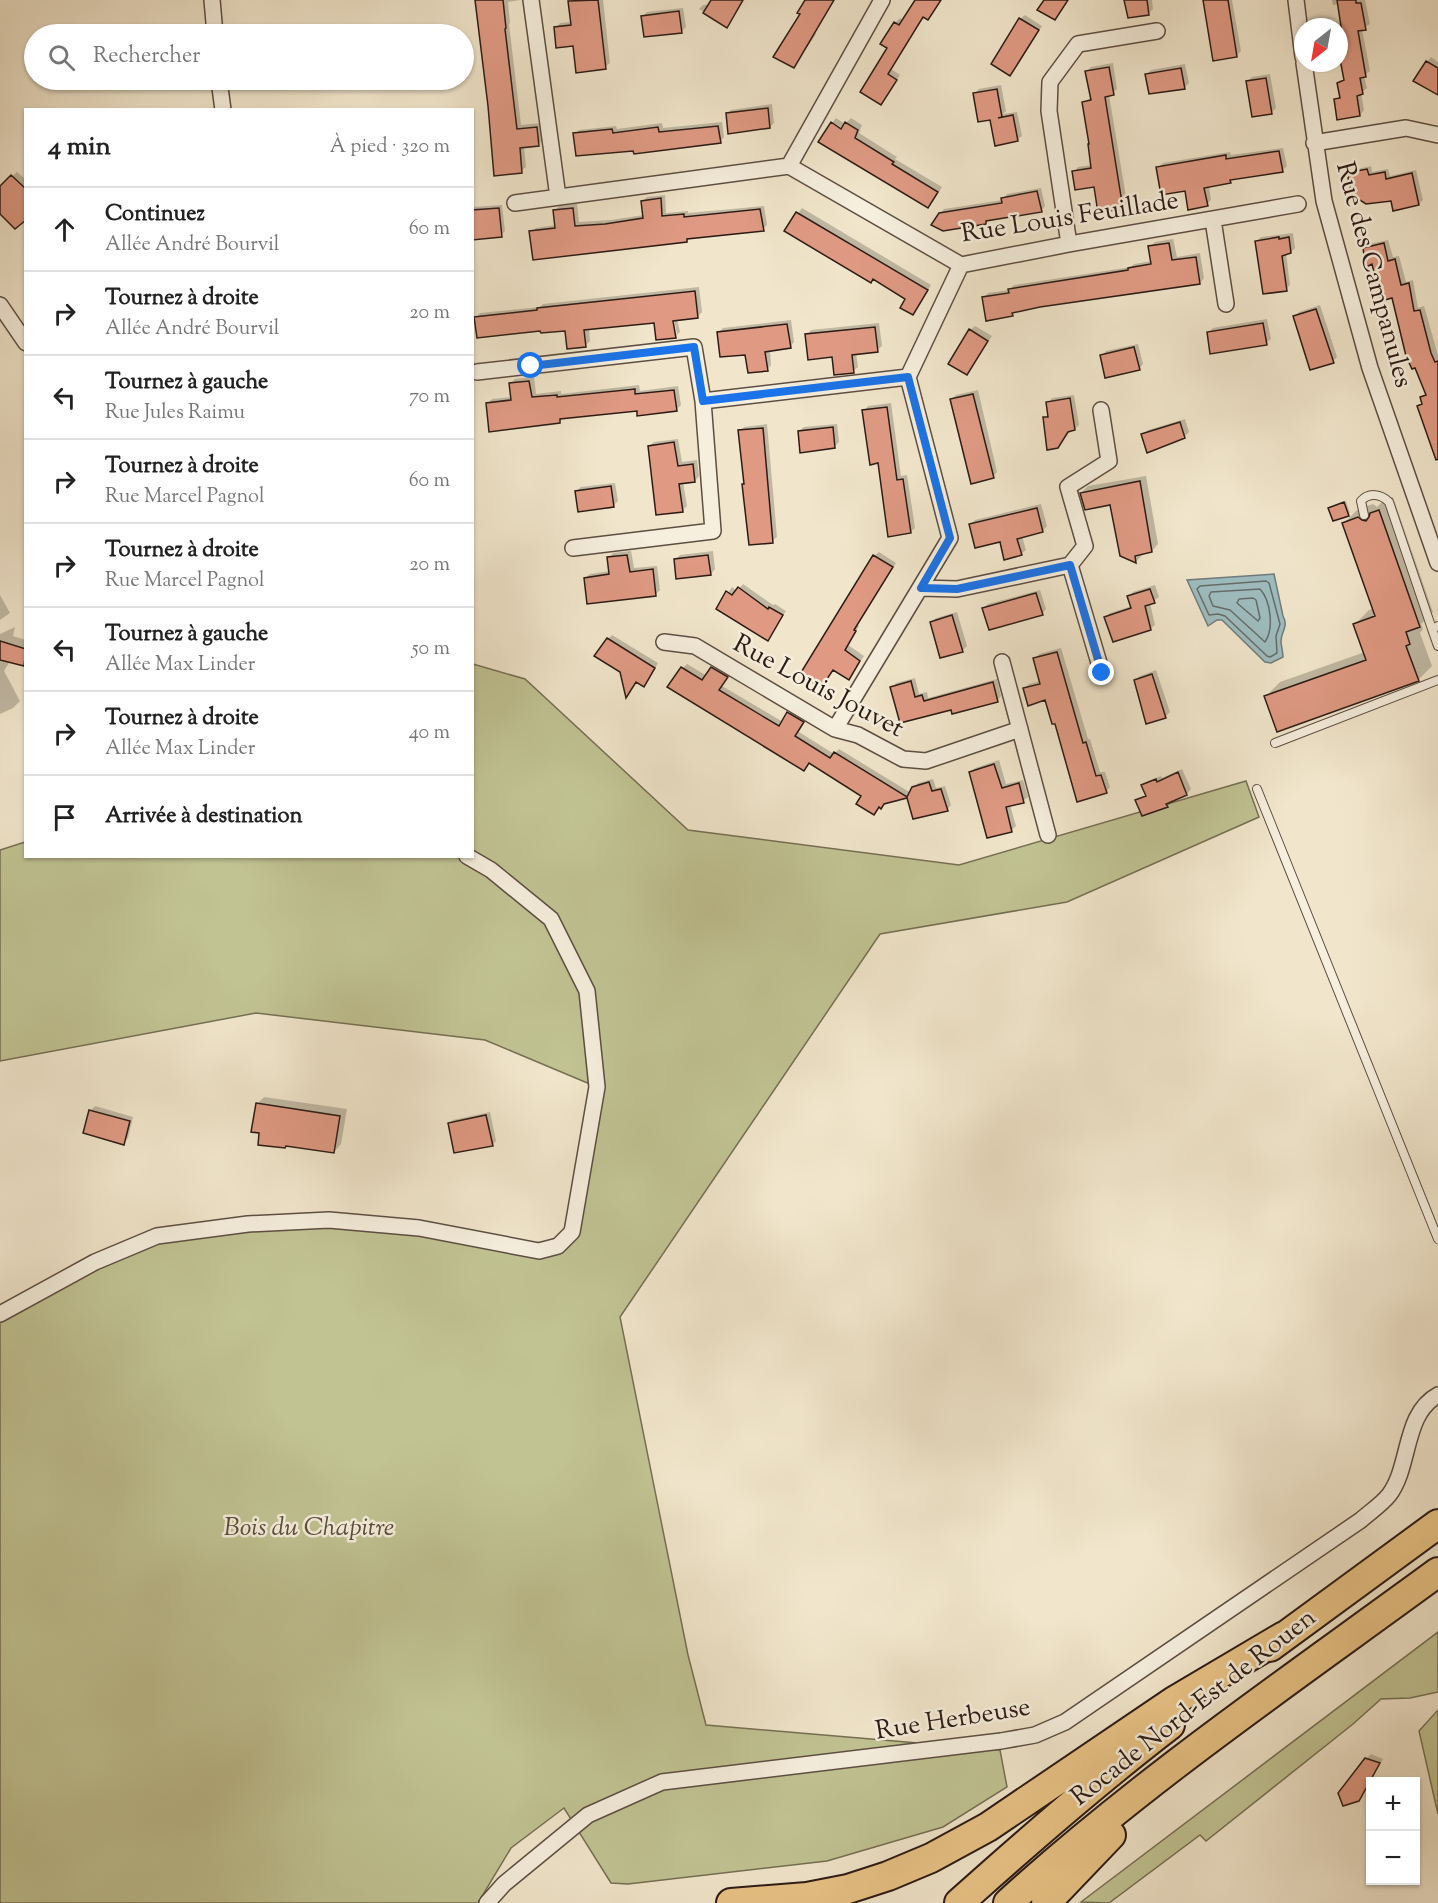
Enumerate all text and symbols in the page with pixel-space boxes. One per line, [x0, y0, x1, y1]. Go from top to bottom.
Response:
north arrow [1294, 18, 1348, 72]
search box [24, 24, 474, 90]
icon: search [45, 41, 78, 74]
text: Rechercher [93, 41, 200, 73]
text: 4 min [48, 129, 111, 166]
text: À pied · 320 m [330, 133, 450, 162]
street label: Rue des Campanules [1325, 158, 1421, 392]
street label: Rue Louis Feuillade [959, 183, 1181, 253]
text: Continuez [105, 199, 205, 231]
icon: ahead [48, 213, 81, 246]
text: 60 m [409, 215, 450, 244]
text: Allée André Bourvil [105, 231, 279, 260]
text: Tournez à droite [105, 283, 259, 315]
icon: right [48, 297, 81, 330]
text: 20 m [409, 299, 450, 328]
text: Allée André Bourvil [105, 315, 279, 344]
route start [517, 352, 543, 378]
text: Tournez à gauche [105, 367, 268, 399]
icon: left [48, 381, 81, 414]
text: 70 m [409, 383, 450, 412]
text: Rue Jules Raimu [105, 399, 245, 428]
text: Tournez à droite [105, 451, 259, 483]
icon: right [48, 465, 81, 498]
text: 60 m [409, 467, 450, 496]
text: Rue Marcel Pagnol [105, 483, 265, 512]
text: Tournez à droite [105, 535, 259, 567]
icon: right [48, 549, 81, 582]
text: 20 m [409, 551, 450, 580]
text: Rue Marcel Pagnol [105, 567, 265, 596]
text: Tournez à gauche [105, 619, 268, 651]
street label: Rue Louis Jouvet [726, 626, 910, 748]
icon: left [48, 633, 81, 666]
text: 50 m [412, 635, 450, 664]
text: Allée Max Linder [105, 651, 255, 680]
route end [1088, 659, 1114, 685]
text: Tournez à droite [105, 703, 259, 735]
icon: right [48, 717, 81, 750]
text: 40 m [409, 719, 450, 748]
text: Allée Max Linder [105, 735, 255, 764]
icon: arrive [48, 801, 81, 834]
text: Arrivée à destination [105, 801, 302, 833]
park label: Bois du Chapitre [224, 1510, 394, 1547]
street label: Rocade Nord-Est de Rouen [1064, 1600, 1324, 1816]
street label: Rue Herbeuse [873, 1689, 1033, 1751]
map controls [1366, 1777, 1420, 1885]
button: + [1366, 1777, 1420, 1831]
button: − [1366, 1831, 1420, 1885]

